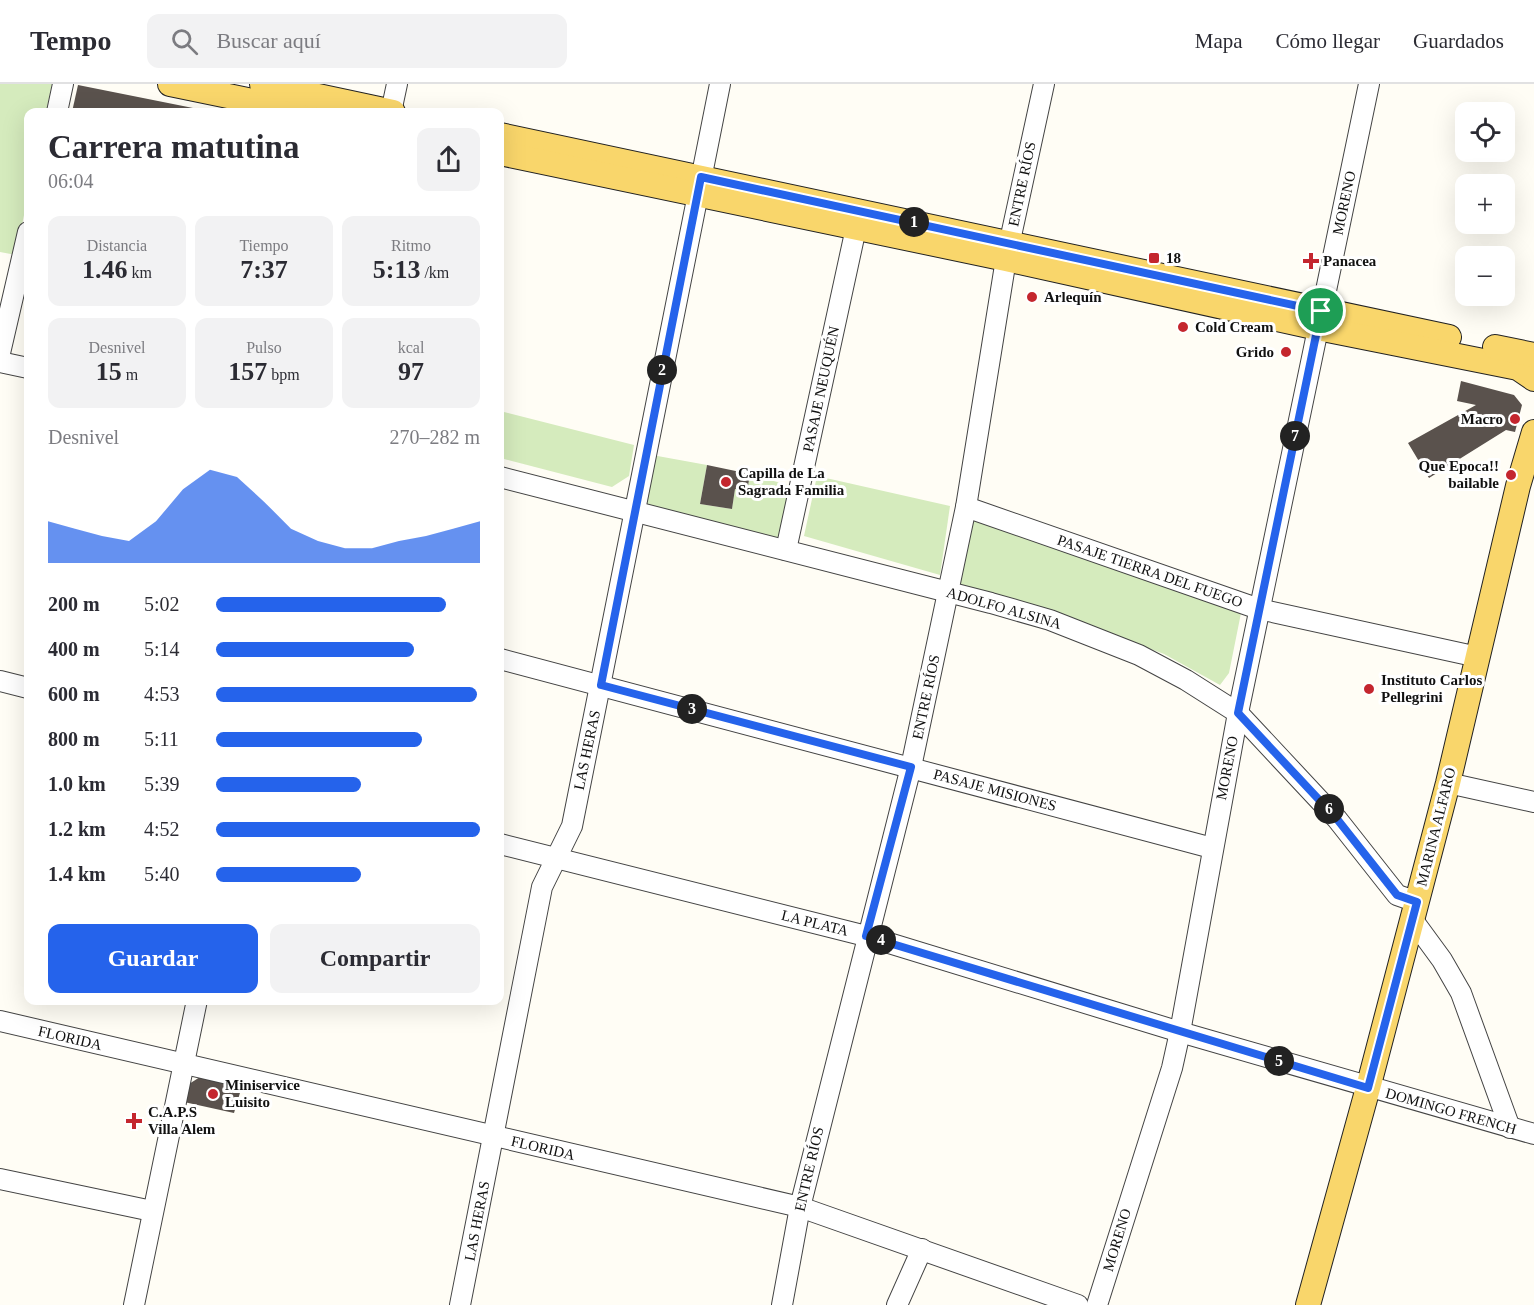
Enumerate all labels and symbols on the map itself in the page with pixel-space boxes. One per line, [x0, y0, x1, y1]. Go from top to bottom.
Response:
street label: ENTRE RÍOS [1005, 140, 1039, 228]
street label: MORENO [1329, 169, 1359, 236]
pin: 1 [899, 207, 929, 237]
place label: 18 [1166, 250, 1181, 266]
marker: 18 [1147, 251, 1161, 265]
place label: Panacea [1323, 253, 1377, 269]
marker: Panacea [1304, 254, 1318, 268]
pin [1295, 285, 1346, 336]
place label: Arlequín [1044, 289, 1102, 305]
marker: Arlequín [1025, 290, 1039, 304]
place label: Cold Cream [1195, 319, 1274, 335]
marker: Cold Cream [1176, 320, 1190, 334]
street label: PASAJE NEUQUÉN [800, 324, 842, 453]
place label: Grido [1236, 344, 1274, 360]
marker: Grido [1279, 345, 1293, 359]
pin: 2 [647, 355, 677, 385]
place label: Macro [1461, 411, 1503, 427]
marker: Macro [1508, 412, 1522, 426]
pin: 7 [1280, 421, 1310, 451]
place label: Que Epoca!! bailable [1419, 458, 1499, 491]
place label: Capilla de La Sagrada Familia [738, 465, 845, 498]
marker: Que Epoca!! bailable [1504, 468, 1518, 482]
marker: Capilla de La Sagrada Familia [719, 475, 733, 489]
street label: PASAJE TIERRA DEL FUEGO [1055, 532, 1245, 610]
street label: ADOLFO ALSINA [945, 584, 1063, 632]
street label: ENTRE RÍOS [909, 653, 943, 741]
place label: Instituto Carlos Pellegrini [1381, 672, 1482, 705]
marker: Instituto Carlos Pellegrini [1362, 682, 1376, 696]
pin: 3 [677, 694, 707, 724]
street label: LAS HERAS [571, 709, 603, 791]
street label: MORENO [1213, 734, 1241, 801]
street label: PASAJE MISIONES [932, 766, 1058, 814]
street label: MARINA ALFARO [1414, 766, 1459, 888]
pin: 6 [1314, 794, 1344, 824]
street label: LA PLATA [780, 907, 850, 939]
pin: 4 [866, 925, 896, 955]
street label: FLORIDA [37, 1023, 104, 1053]
pin: 5 [1264, 1046, 1294, 1076]
place label: Miniservice Luisito [225, 1077, 300, 1110]
street label: DOMINGO FRENCH [1384, 1085, 1518, 1137]
marker: Miniservice Luisito [206, 1087, 220, 1101]
place label: C.A.P.S Villa Alem [148, 1104, 216, 1137]
marker: C.A.P.S Villa Alem [125, 1112, 143, 1130]
street label: ENTRE RÍOS [792, 1125, 826, 1213]
street label: FLORIDA [510, 1133, 577, 1163]
street label: LAS HERAS [461, 1180, 493, 1262]
street label: MORENO [1100, 1206, 1134, 1273]

